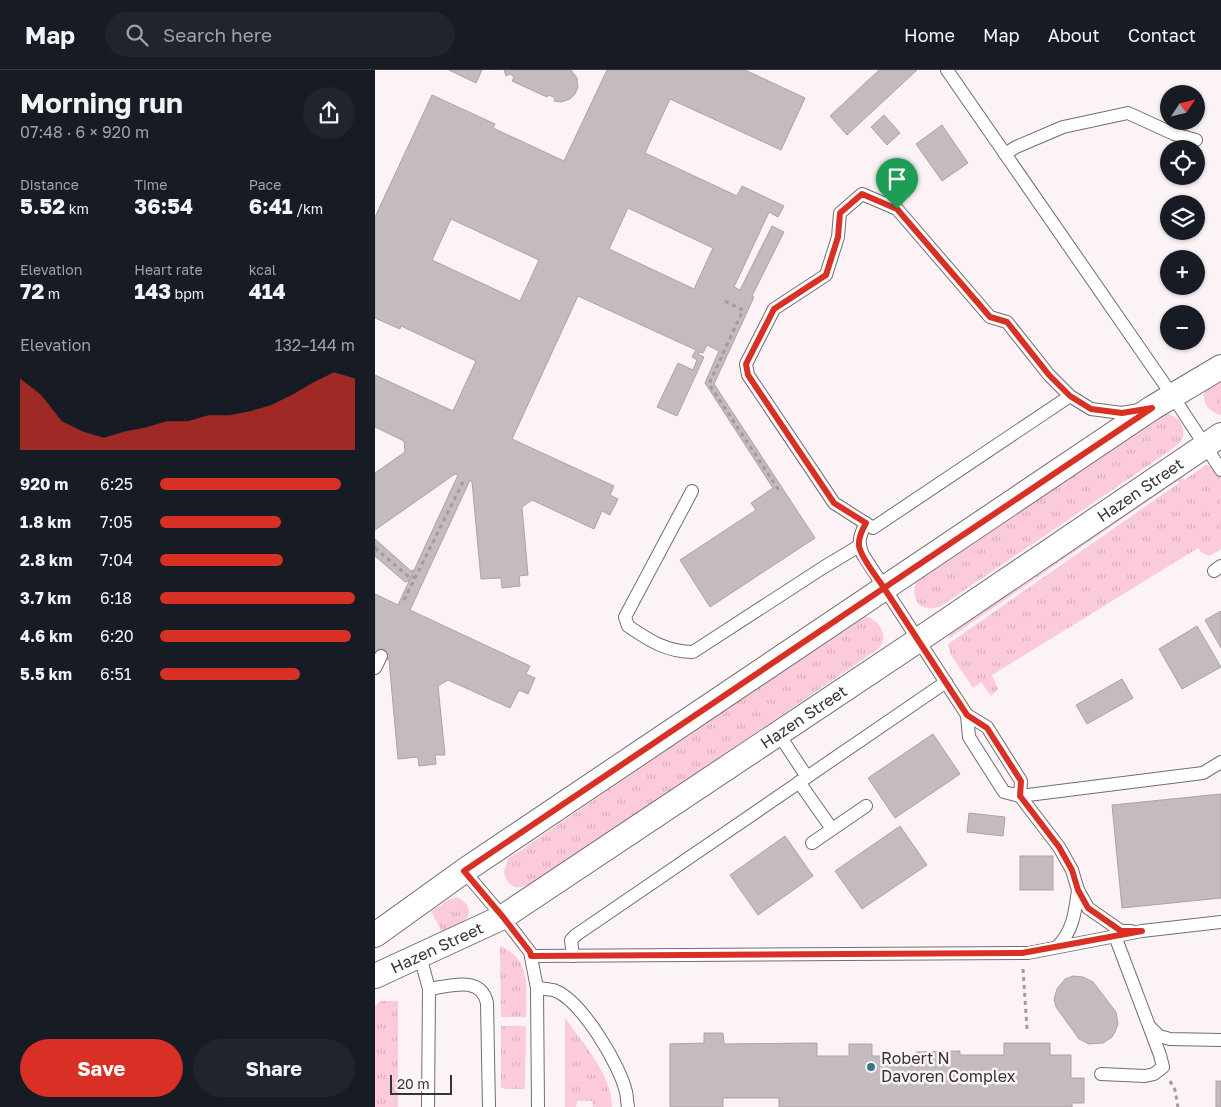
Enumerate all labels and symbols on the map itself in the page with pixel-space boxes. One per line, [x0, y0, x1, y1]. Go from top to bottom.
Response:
north arrow [1160, 85, 1205, 130]
pin [876, 158, 918, 209]
street label: Hazen Street [1093, 454, 1187, 526]
street label: Hazen Street [756, 681, 851, 753]
street label: Hazen Street [387, 918, 486, 978]
place label: Robert N Davoren Complex [881, 1048, 1016, 1086]
marker: Robert N Davoren Complex [865, 1061, 877, 1073]
scale bar [390, 1072, 453, 1095]

